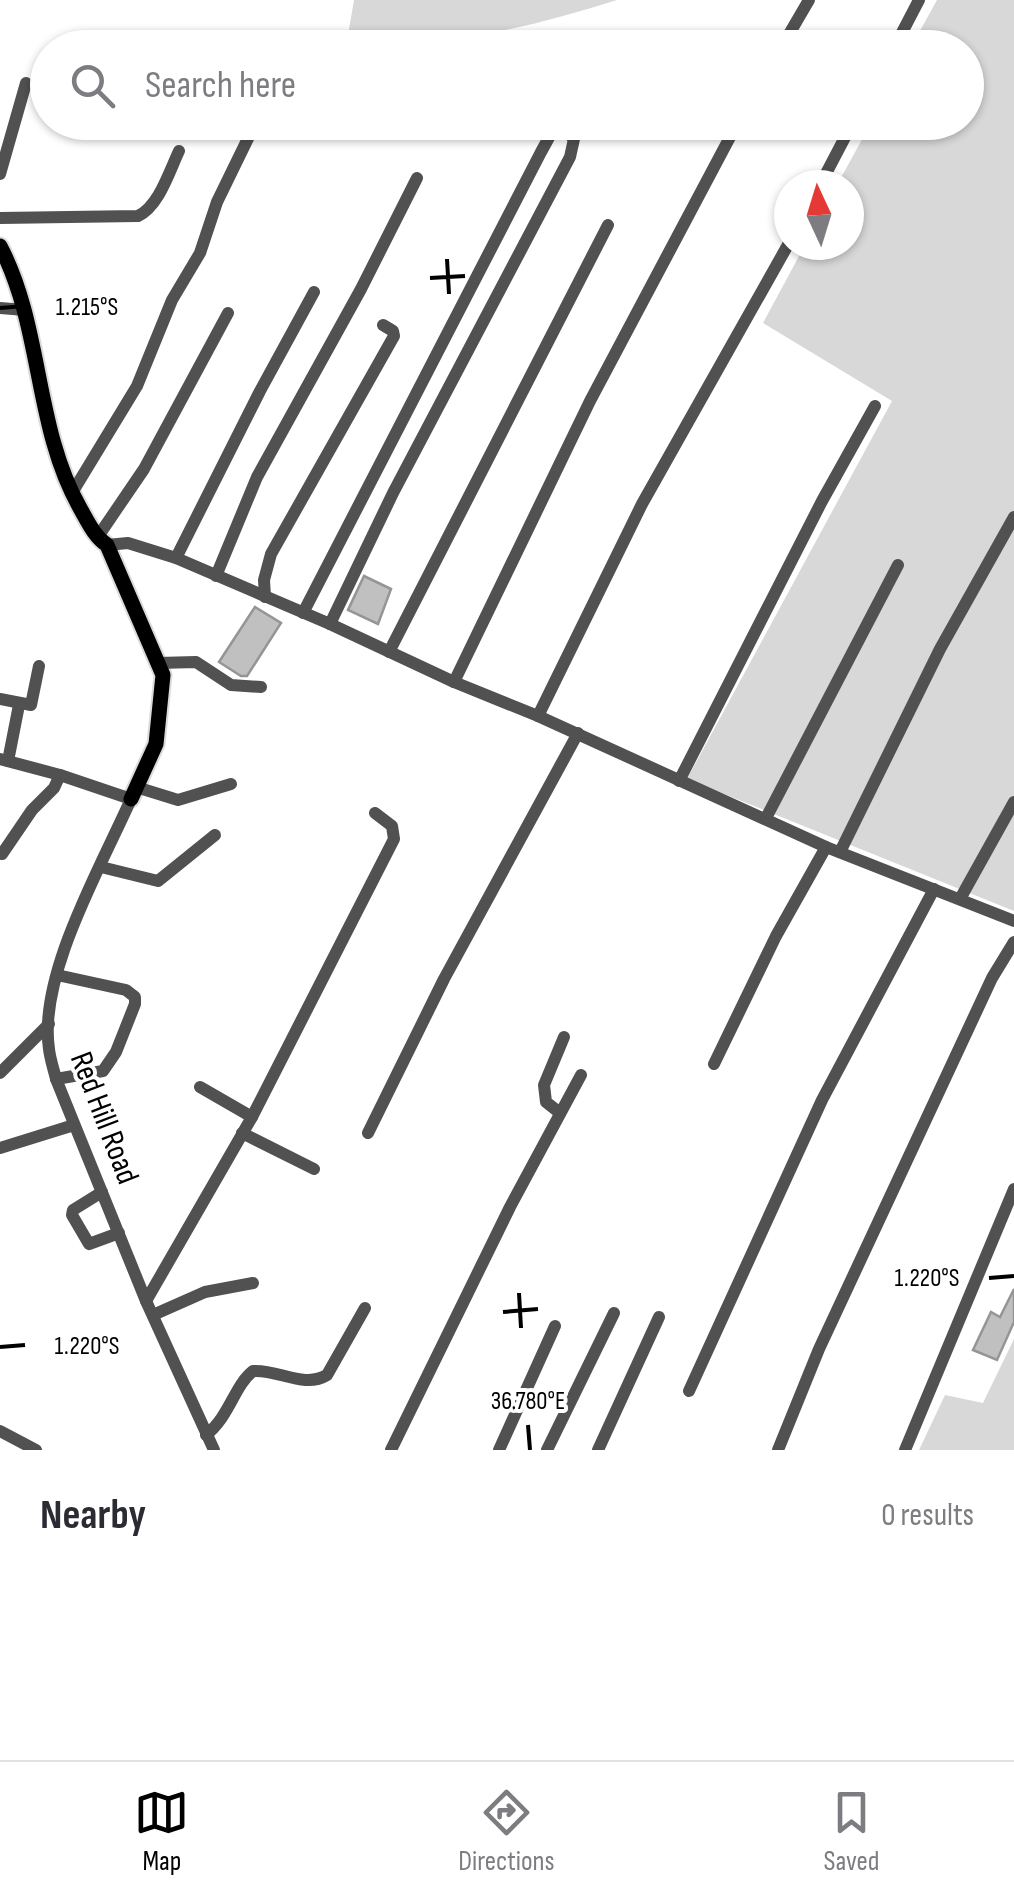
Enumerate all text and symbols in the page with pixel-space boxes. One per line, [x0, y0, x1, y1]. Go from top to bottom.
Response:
search box [30, 30, 984, 140]
icon: search [65, 58, 120, 113]
text: Search here [145, 63, 296, 108]
north arrow [774, 170, 864, 260]
text: 1.215°S [56, 292, 118, 323]
street label: Red Hill Road [61, 1046, 147, 1190]
text: 1.220°S [895, 1263, 959, 1294]
text: 1.220°S [55, 1331, 119, 1362]
text: 36.780°E [491, 1386, 565, 1417]
text: Nearby [40, 1490, 146, 1541]
text: 0 results [881, 1496, 974, 1535]
tab: Map [134, 1785, 189, 1878]
tab: Directions [458, 1785, 555, 1878]
tab: Saved [823, 1785, 880, 1878]

